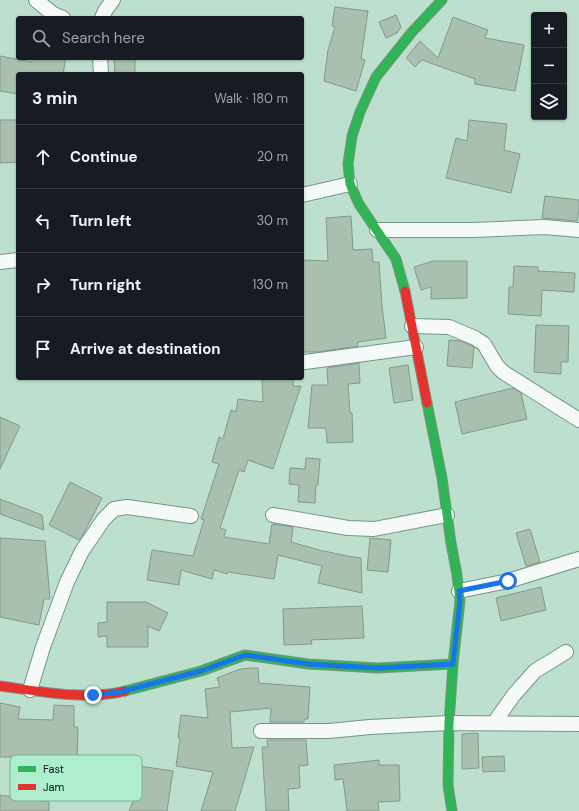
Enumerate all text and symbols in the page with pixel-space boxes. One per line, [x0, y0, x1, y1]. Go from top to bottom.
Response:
map controls [531, 12, 567, 120]
button: + [531, 12, 567, 48]
search box [16, 16, 304, 60]
icon: search [30, 27, 52, 49]
text: Search here [62, 28, 145, 48]
button: − [531, 48, 567, 84]
button: layers [531, 84, 567, 120]
text: 3 min [32, 87, 77, 109]
text: Walk · 180 m [214, 90, 288, 107]
icon: ahead [32, 146, 54, 168]
text: Continue [70, 147, 138, 167]
text: 20 m [257, 148, 288, 165]
icon: left [32, 210, 54, 232]
text: Turn left [70, 211, 131, 231]
text: 30 m [256, 212, 288, 229]
icon: right [32, 274, 54, 296]
text: Turn right [70, 275, 141, 295]
text: 130 m [252, 276, 288, 293]
icon: arrive [32, 338, 54, 360]
text: Arrive at destination [70, 339, 221, 359]
route start [499, 572, 517, 590]
route end [84, 686, 102, 704]
legend [10, 755, 142, 801]
text: Fast [43, 762, 64, 776]
text: Jam [43, 780, 64, 794]

